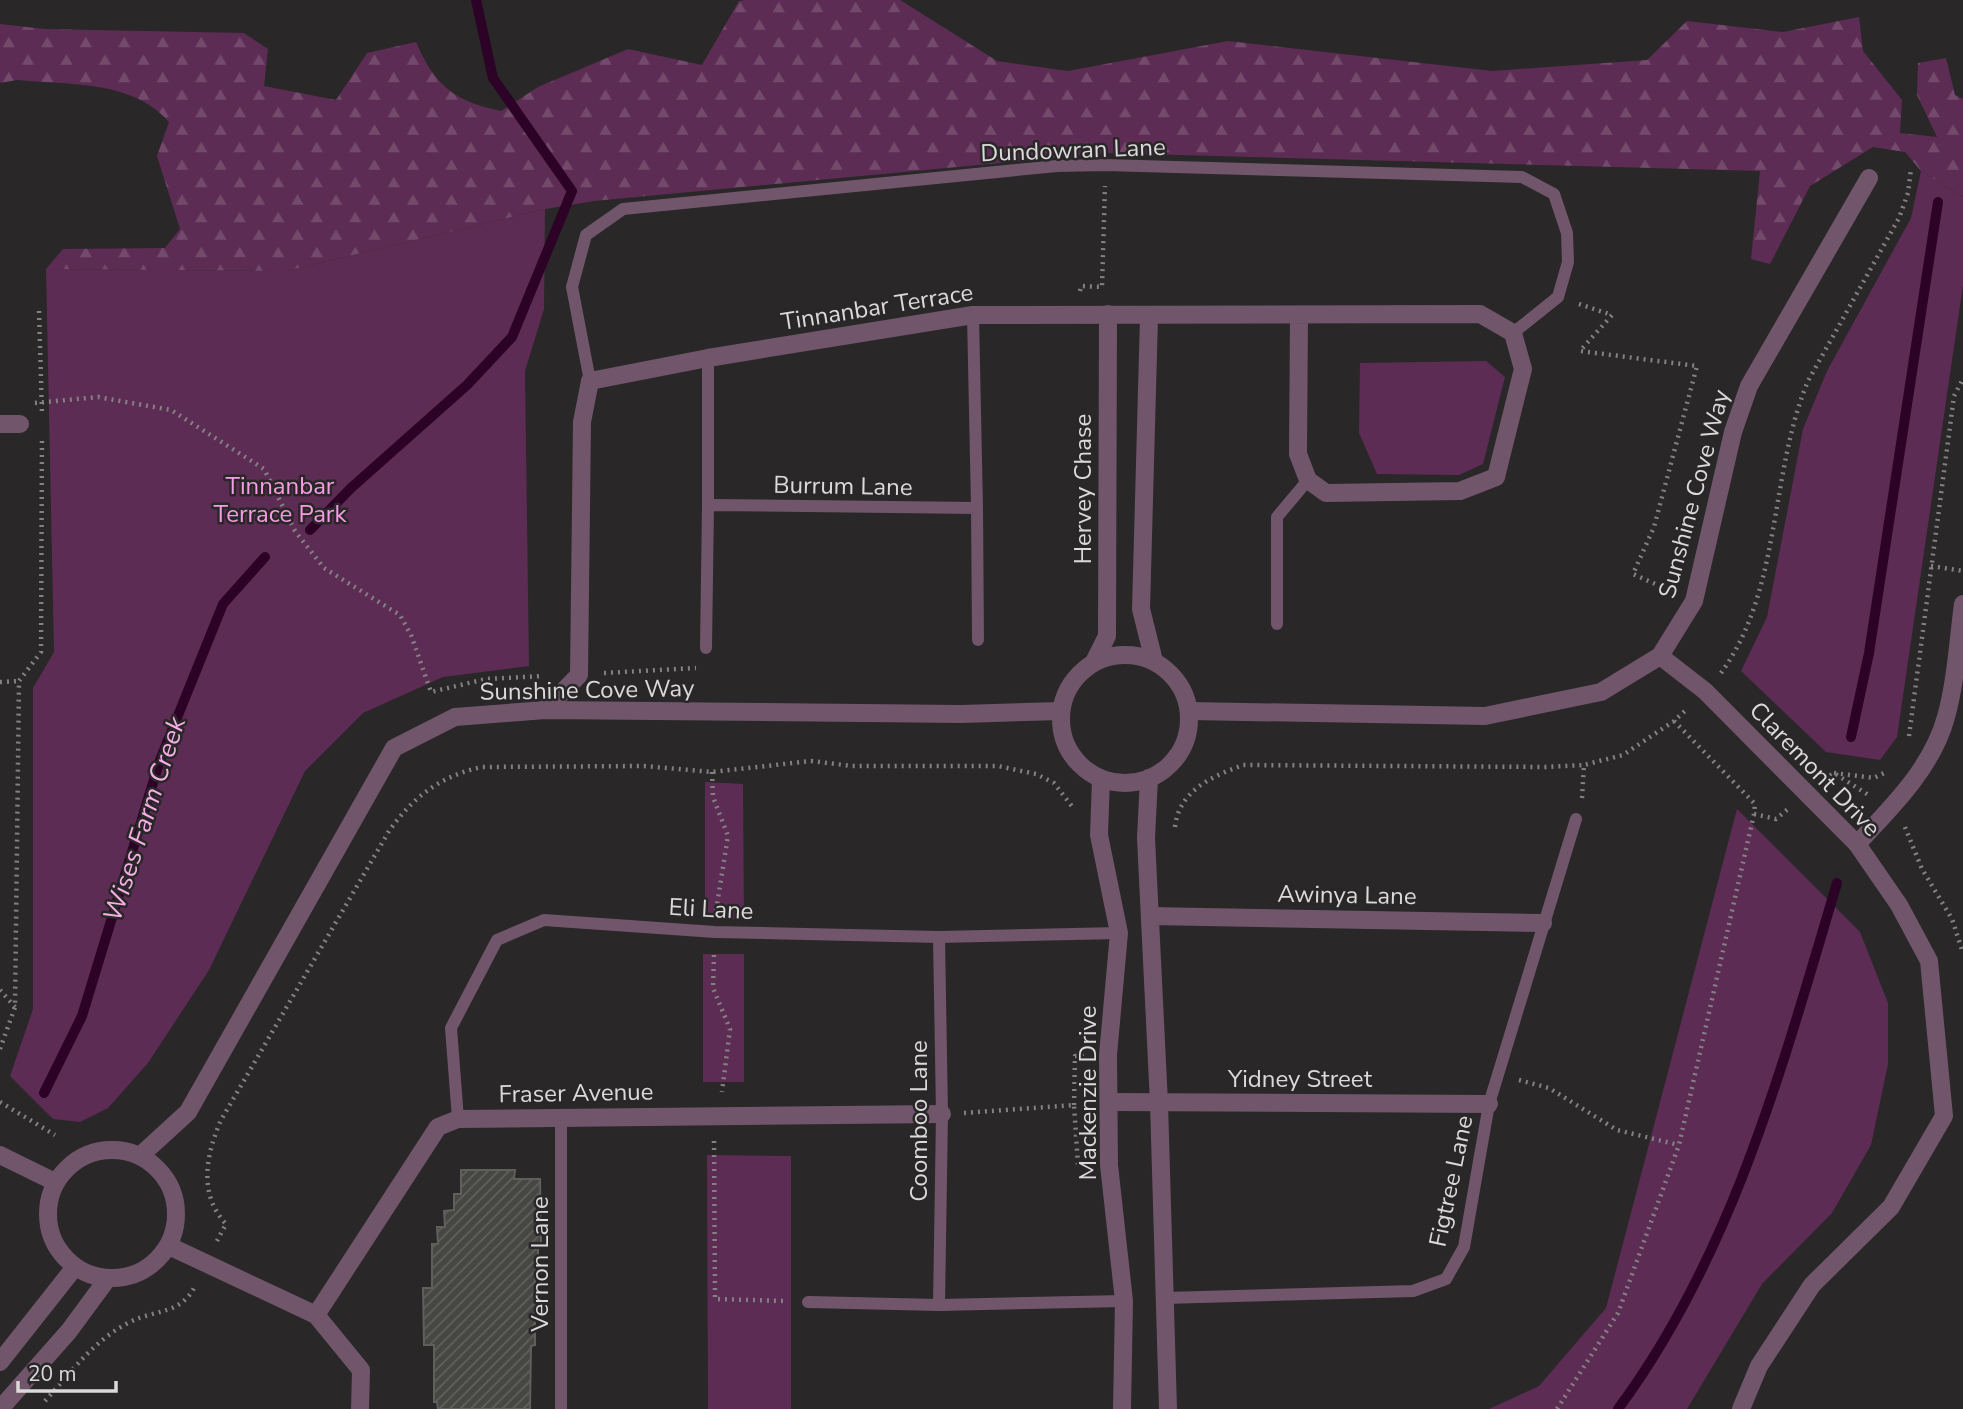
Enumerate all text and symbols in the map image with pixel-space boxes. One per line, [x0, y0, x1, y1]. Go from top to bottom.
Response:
street label: Dundowran Lane [980, 131, 1166, 169]
street label: Tinnanbar Terrace [779, 276, 975, 338]
street label: Sunshine Cove Way [1651, 386, 1737, 602]
street label: Hervey Chase [1067, 414, 1099, 564]
street label: Burrum Lane [773, 469, 913, 503]
park label: Tinnanbar Terrace Park [214, 470, 347, 530]
street label: Sunshine Cove Way [479, 672, 695, 708]
street label: Claremont Drive [1742, 695, 1888, 843]
water label: Wises Farm Creek [95, 711, 194, 926]
street label: Awinya Lane [1277, 878, 1417, 912]
street label: Eli Lane [668, 891, 754, 927]
street label: Mackenzie Drive [1072, 1006, 1104, 1180]
street label: Coomboo Lane [903, 1040, 935, 1202]
street label: Yidney Street [1227, 1063, 1373, 1095]
street label: Fraser Avenue [498, 1076, 654, 1110]
street label: Figtree Lane [1421, 1112, 1481, 1250]
street label: Vernon Lane [524, 1196, 556, 1333]
scale bar [18, 1350, 116, 1394]
text: 20 m [28, 1360, 77, 1388]

